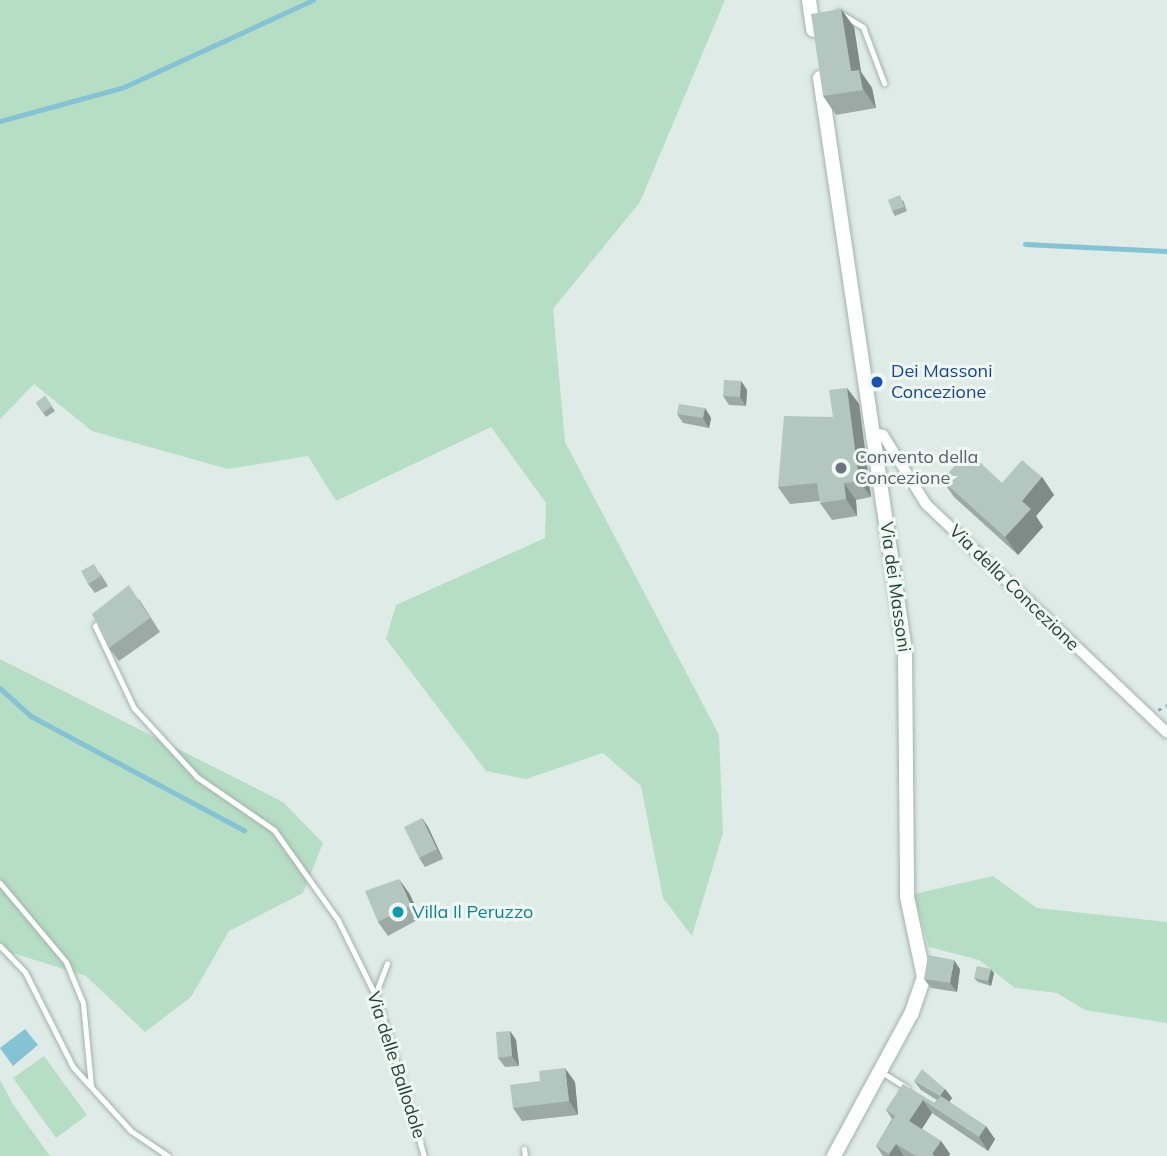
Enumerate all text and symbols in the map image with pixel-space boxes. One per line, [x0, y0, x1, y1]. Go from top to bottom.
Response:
place label: Dei Massoni Concezione [891, 361, 992, 404]
marker: Dei Massoni Concezione [869, 374, 885, 390]
place label: Convento della Concezione [855, 447, 978, 490]
marker: Convento della Concezione [833, 460, 849, 476]
street label: Via della Concezione [945, 520, 1083, 656]
street label: Via dei Massoni [875, 521, 915, 653]
place label: Villa Il Peruzzo [412, 901, 533, 923]
marker: Villa Il Peruzzo [390, 904, 406, 920]
street label: Via delle Ballodole [362, 989, 430, 1141]

